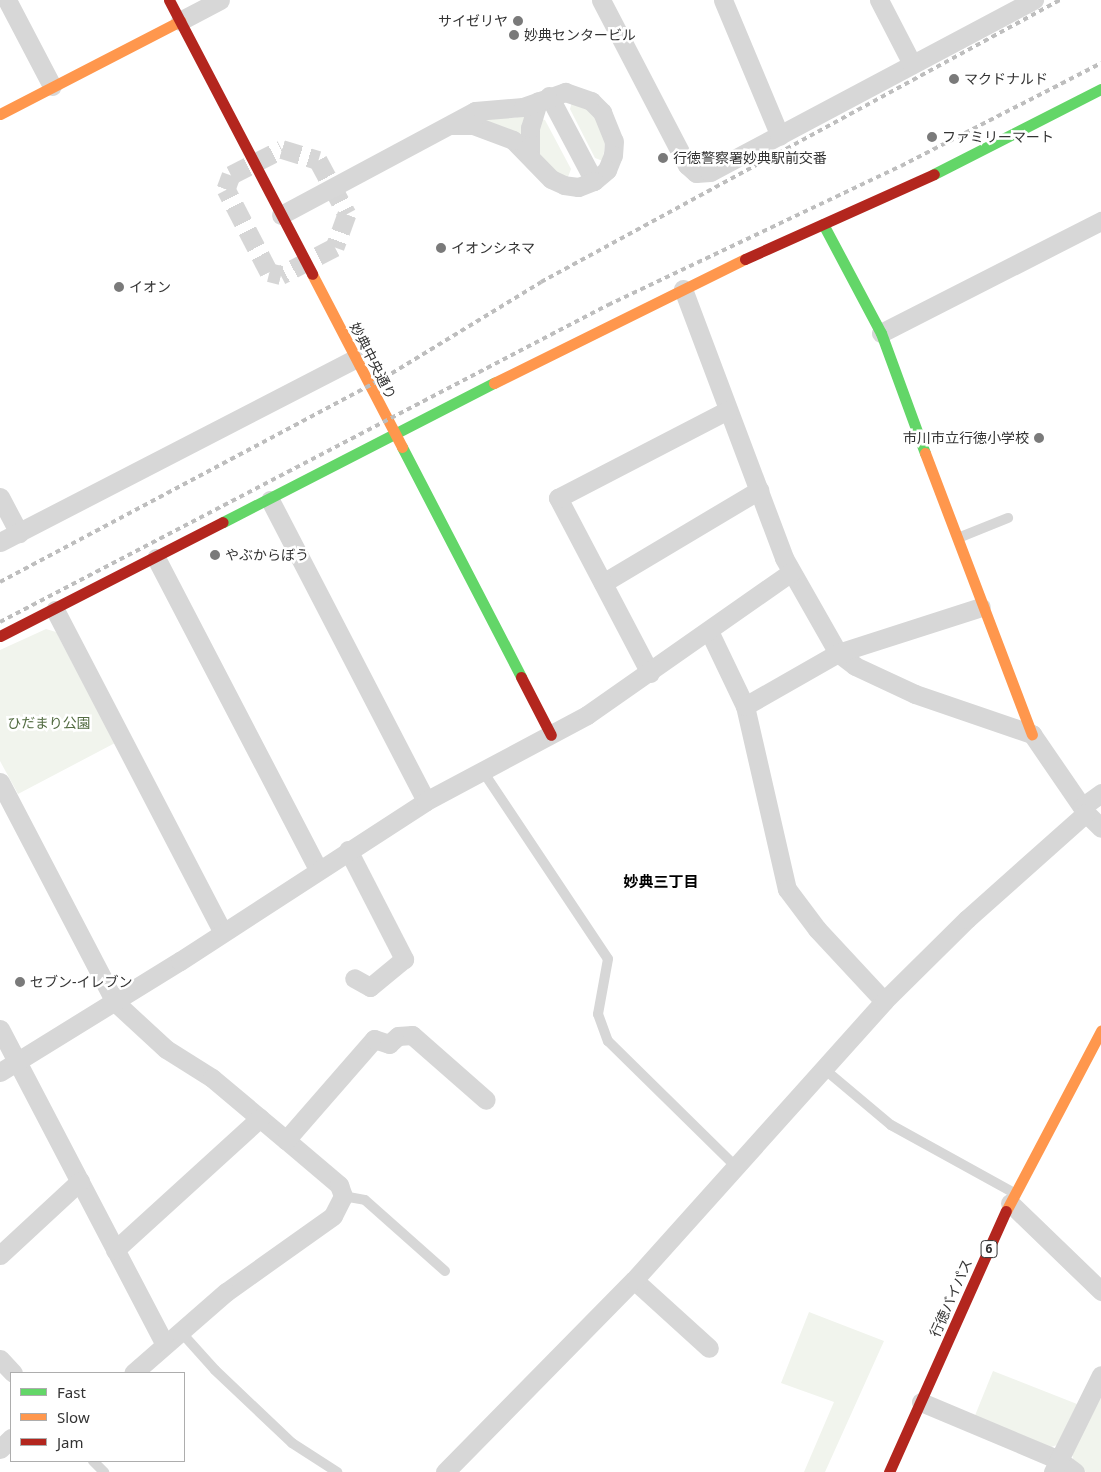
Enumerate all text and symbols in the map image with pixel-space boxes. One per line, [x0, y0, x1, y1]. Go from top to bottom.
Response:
place label: サイゼリヤ [438, 13, 508, 29]
marker: サイゼリヤ [512, 15, 524, 27]
place label: 妙典センタービル [524, 27, 636, 43]
marker: 妙典センタービル [508, 29, 520, 41]
place label: マクドナルド [964, 71, 1048, 87]
marker: マクドナルド [948, 73, 960, 85]
place label: ファミリーマート [942, 129, 1054, 145]
marker: ファミリーマート [926, 131, 938, 143]
place label: 行徳警察署妙典駅前交番 [673, 150, 827, 166]
marker: 行徳警察署妙典駅前交番 [657, 152, 669, 164]
place label: イオンシネマ [451, 240, 535, 256]
marker: イオンシネマ [435, 242, 447, 254]
place label: イオン [129, 279, 171, 295]
marker: イオン [113, 281, 125, 293]
street label: 妙典中央通り [346, 320, 400, 402]
place label: 市川市立行徳小学校 [903, 430, 1029, 446]
marker: 市川市立行徳小学校 [1033, 432, 1045, 444]
place label: やぶからぼう [225, 547, 309, 563]
marker: やぶからぼう [209, 549, 221, 561]
park label: ひだまり公園 [7, 715, 91, 731]
district label: 妙典三丁目 [624, 873, 698, 891]
place label: セブン-イレブン [30, 974, 133, 990]
marker: セブン-イレブン [14, 976, 26, 988]
road number: 6 [980, 1240, 998, 1258]
street label: 行徳バイパス [926, 1256, 976, 1340]
legend [10, 1372, 185, 1462]
text: Fast [57, 1382, 86, 1402]
text: Slow [57, 1407, 90, 1427]
text: Jam [57, 1432, 84, 1452]

